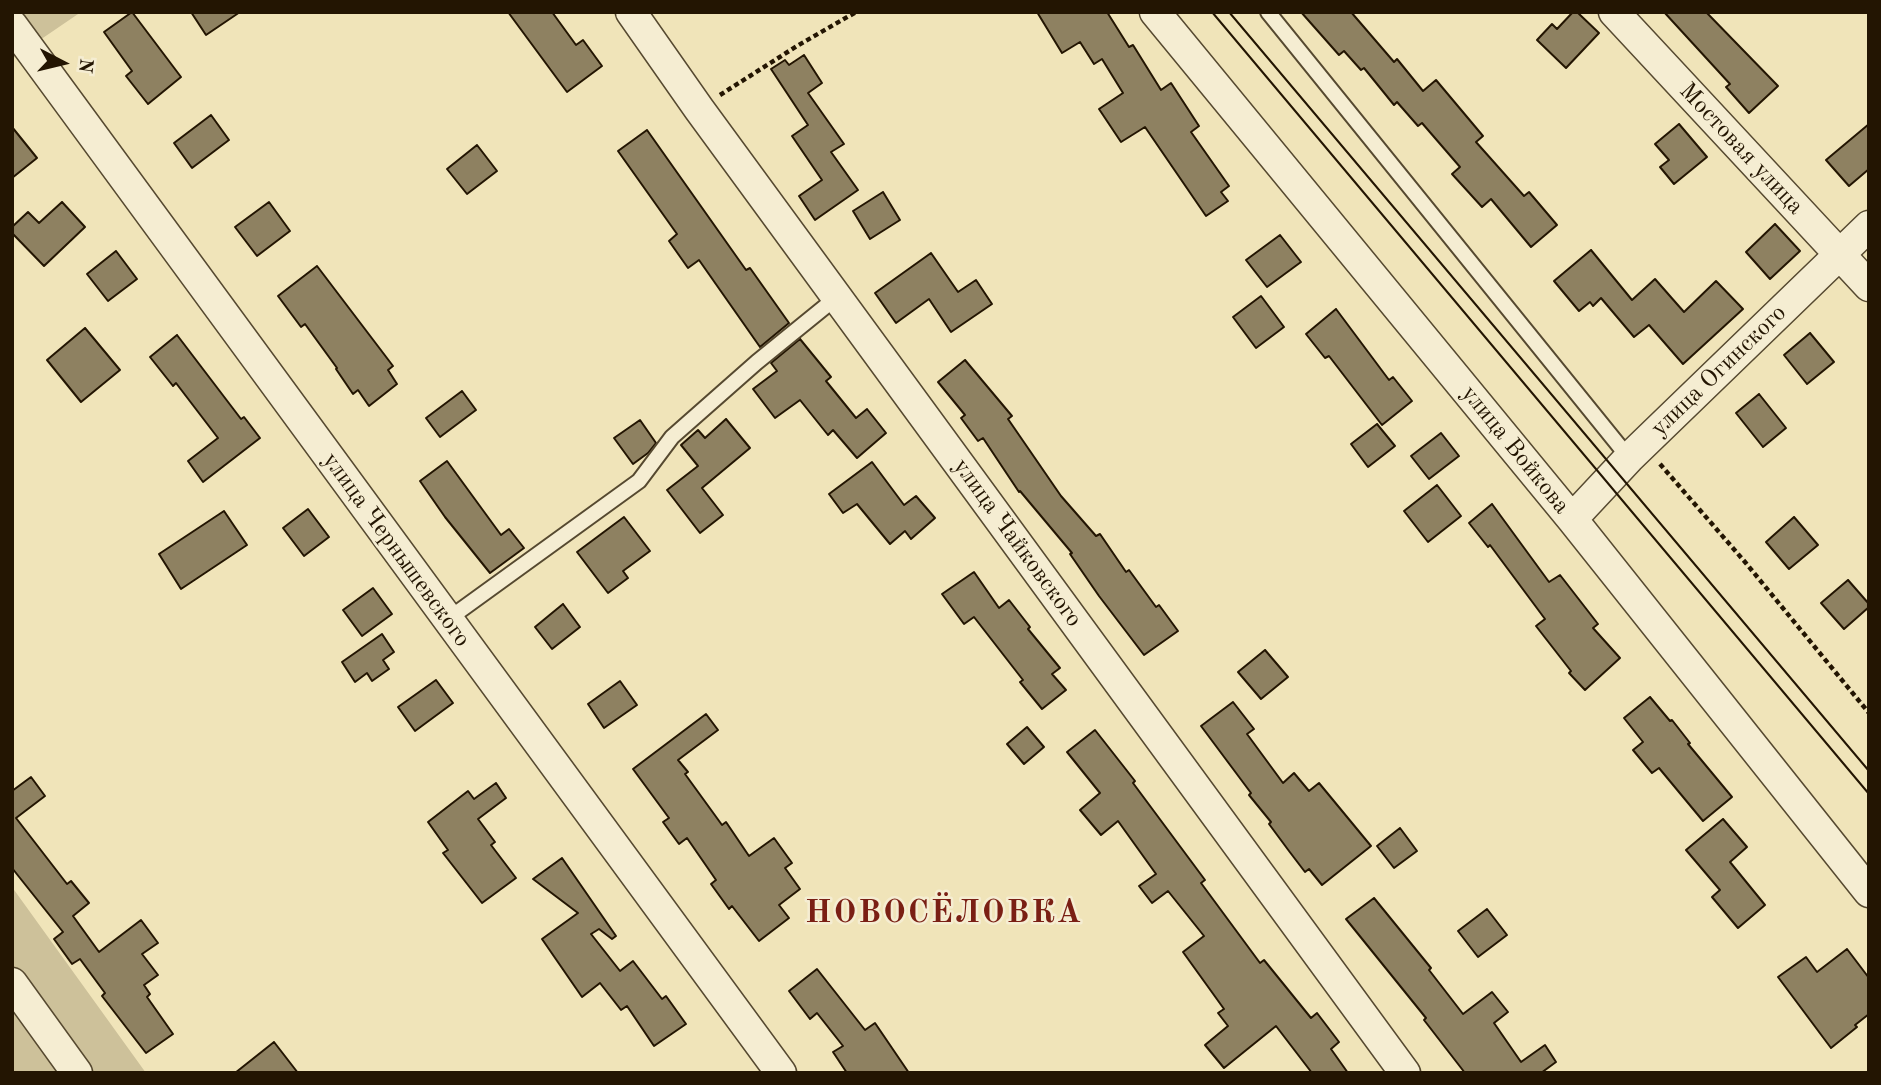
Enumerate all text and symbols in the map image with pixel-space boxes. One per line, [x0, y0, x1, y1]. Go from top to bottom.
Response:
north arrow [28, 28, 98, 98]
text: N [74, 57, 95, 74]
street label: Мостовая улица [1673, 77, 1809, 221]
street label: улица Огинского [1645, 299, 1793, 443]
street label: улица Войкова [1454, 380, 1576, 520]
street label: улица Чернышевского [316, 447, 476, 653]
street label: улица Чайковского [946, 453, 1088, 633]
district label: НОВОСЁЛОВКА [806, 895, 1082, 933]

